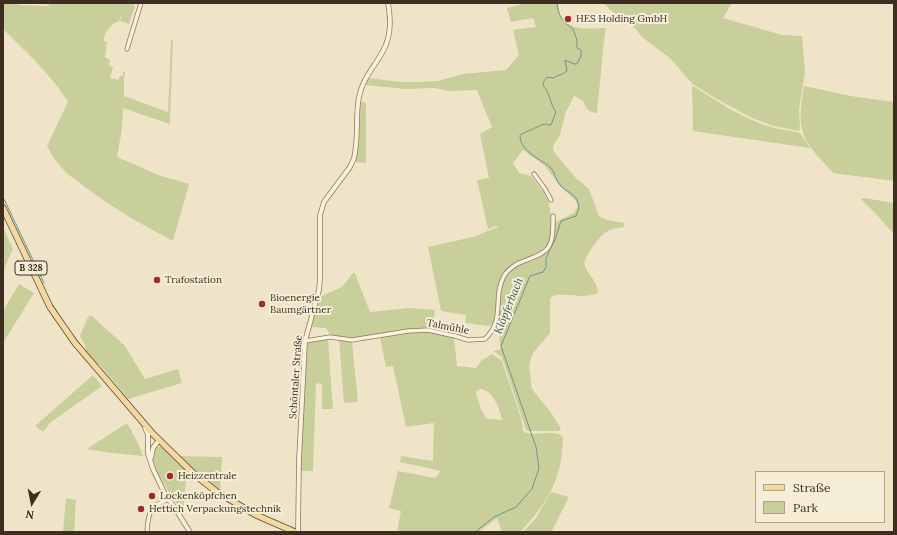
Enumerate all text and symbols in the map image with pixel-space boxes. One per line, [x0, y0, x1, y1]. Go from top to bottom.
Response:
place label: HES Holding GmbH [576, 13, 667, 25]
marker: HES Holding GmbH [563, 14, 573, 24]
road number: B 328 [15, 261, 47, 275]
place label: Trafostation [165, 274, 222, 286]
marker: Trafostation [152, 275, 162, 285]
water label: Klöpferbach [492, 276, 526, 336]
place label: Bioenergie Baumgärtner [270, 292, 331, 316]
marker: Bioenergie Baumgärtner [257, 299, 267, 309]
street label: Talmühle [426, 317, 470, 337]
street label: Schöntaler Straße [287, 335, 305, 419]
place label: Heizzentrale [178, 470, 237, 482]
marker: Heizzentrale [165, 471, 175, 481]
legend [755, 471, 885, 523]
text: Straße [793, 480, 830, 495]
north arrow [12, 483, 52, 523]
place label: Lockenköpfchen [160, 490, 237, 502]
marker: Lockenköpfchen [147, 491, 157, 501]
text: Park [793, 500, 818, 515]
place label: Hettich Verpackungstechnik [149, 503, 281, 515]
marker: Hettich Verpackungstechnik [136, 504, 146, 514]
text: N [25, 507, 35, 522]

